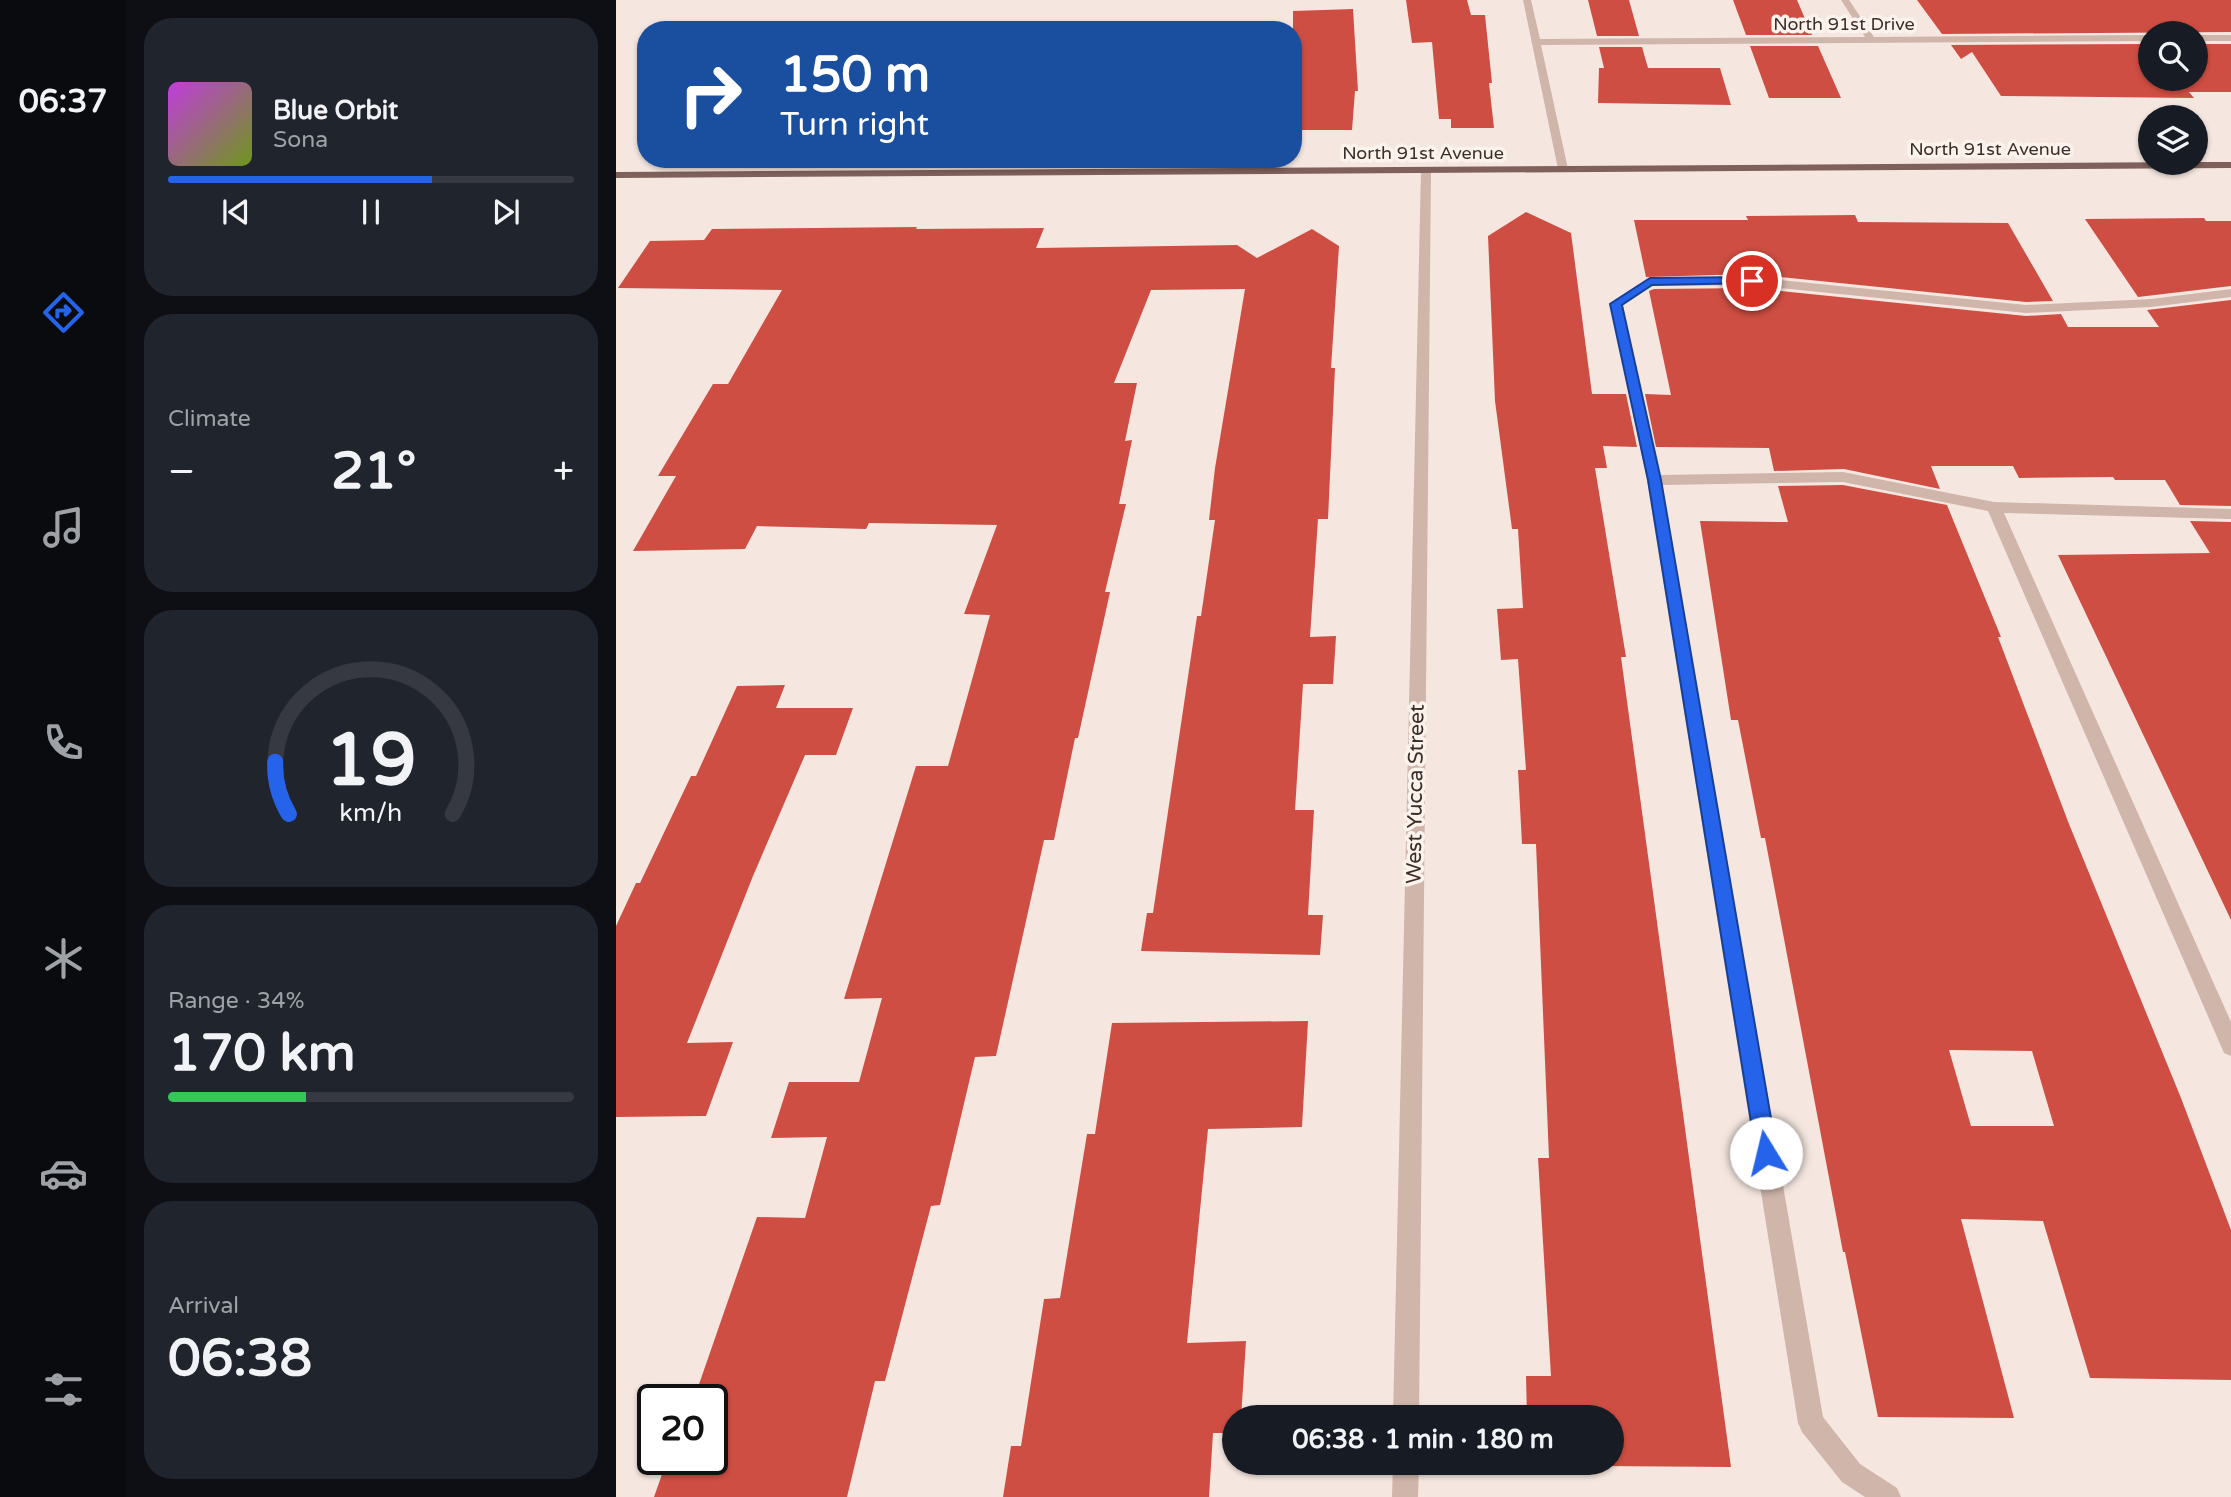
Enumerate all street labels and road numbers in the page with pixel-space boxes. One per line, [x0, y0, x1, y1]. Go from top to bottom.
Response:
street label: North 91st Drive [1773, 13, 1915, 35]
street label: North 91st Avenue [1909, 138, 2071, 160]
street label: North 91st Avenue [1342, 142, 1504, 164]
street label: West Yucca Street [1401, 704, 1430, 884]

